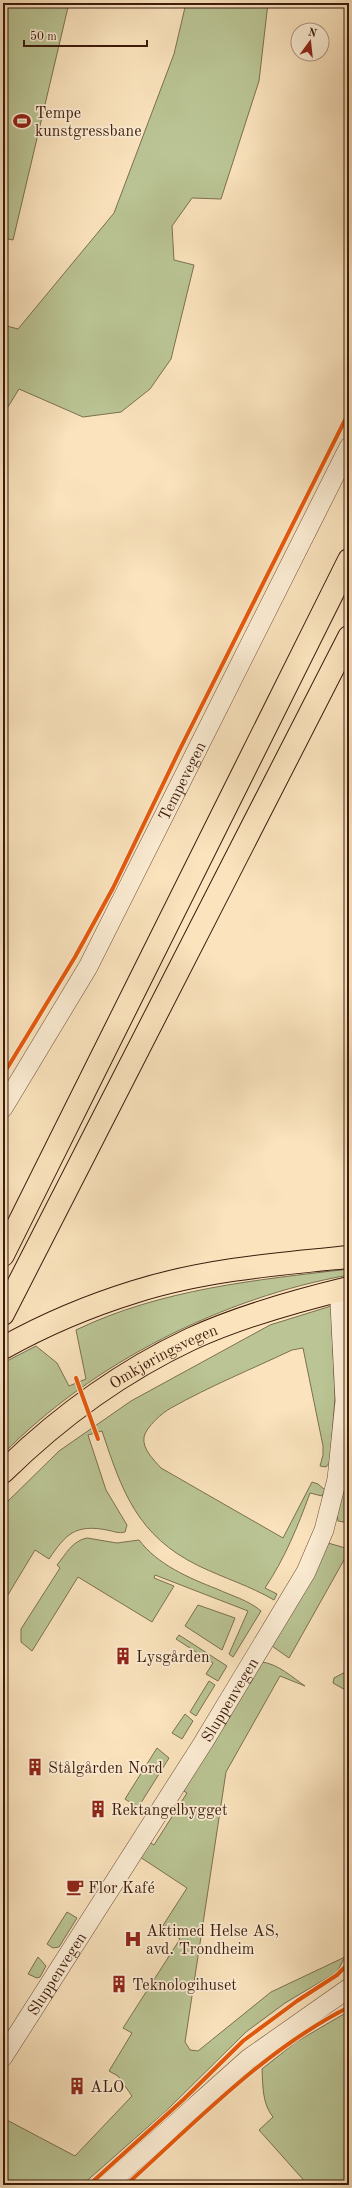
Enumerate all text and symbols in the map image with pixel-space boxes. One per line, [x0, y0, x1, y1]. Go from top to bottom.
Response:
scale bar [24, 22, 147, 48]
north arrow [290, 22, 330, 62]
text: N [307, 27, 318, 40]
text: 50 m [30, 30, 57, 43]
place label: Tempe kunstgressbane [35, 106, 142, 140]
sports icon: Tempe kunstgressbane [12, 111, 32, 131]
street label: Tempevegen [157, 739, 210, 824]
street label: Omkjøringsvegen [107, 1322, 221, 1393]
building icon: Lysgården [113, 1646, 133, 1666]
place label: Lysgården [136, 1650, 210, 1666]
street label: Sluppenvegen [199, 1655, 262, 1745]
building icon: Stålgården Nord [25, 1757, 45, 1777]
place label: Stålgården Nord [48, 1761, 163, 1777]
building icon: Rektangelbygget [88, 1799, 108, 1819]
place label: Rektangelbygget [111, 1803, 228, 1819]
cafe icon: Flor Kafé [65, 1877, 85, 1897]
place label: Flor Kafé [88, 1881, 155, 1897]
place label: Aktimed Helse AS, avd. Trondheim [146, 1924, 279, 1958]
hospital icon: Aktimed Helse AS, avd. Trondheim [123, 1929, 143, 1949]
street label: Sluppenvegen [26, 1930, 90, 2019]
building icon: Teknologihuset [109, 1974, 129, 1994]
place label: Teknologihuset [132, 1978, 237, 1994]
building icon: ALO [67, 2076, 87, 2096]
place label: ALO [90, 2080, 124, 2096]

